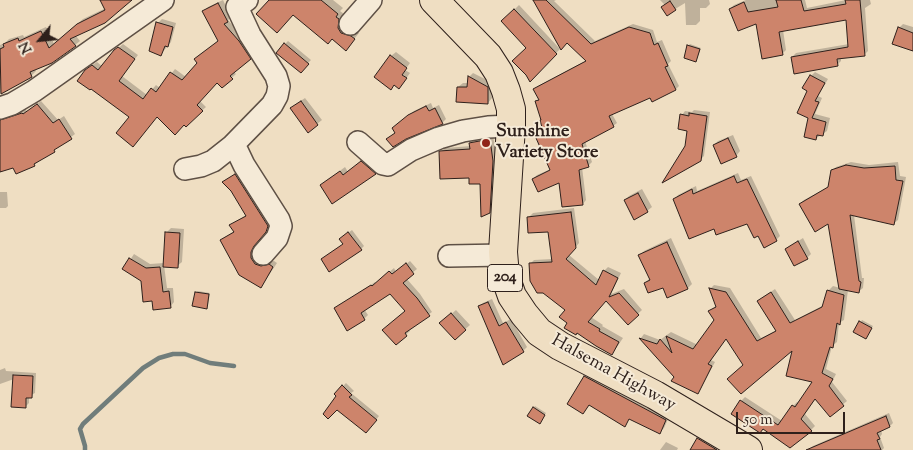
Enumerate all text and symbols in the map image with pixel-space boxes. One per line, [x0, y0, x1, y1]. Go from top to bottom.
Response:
north arrow [15, 15, 65, 65]
text: N [15, 37, 38, 57]
place label: Sunshine Variety Store [496, 122, 598, 164]
marker: Sunshine Variety Store [480, 137, 492, 149]
road number: 204 [488, 264, 522, 292]
street label: Halsema Highway [547, 331, 679, 417]
scale bar [738, 402, 847, 434]
text: 50 m [744, 410, 773, 431]

